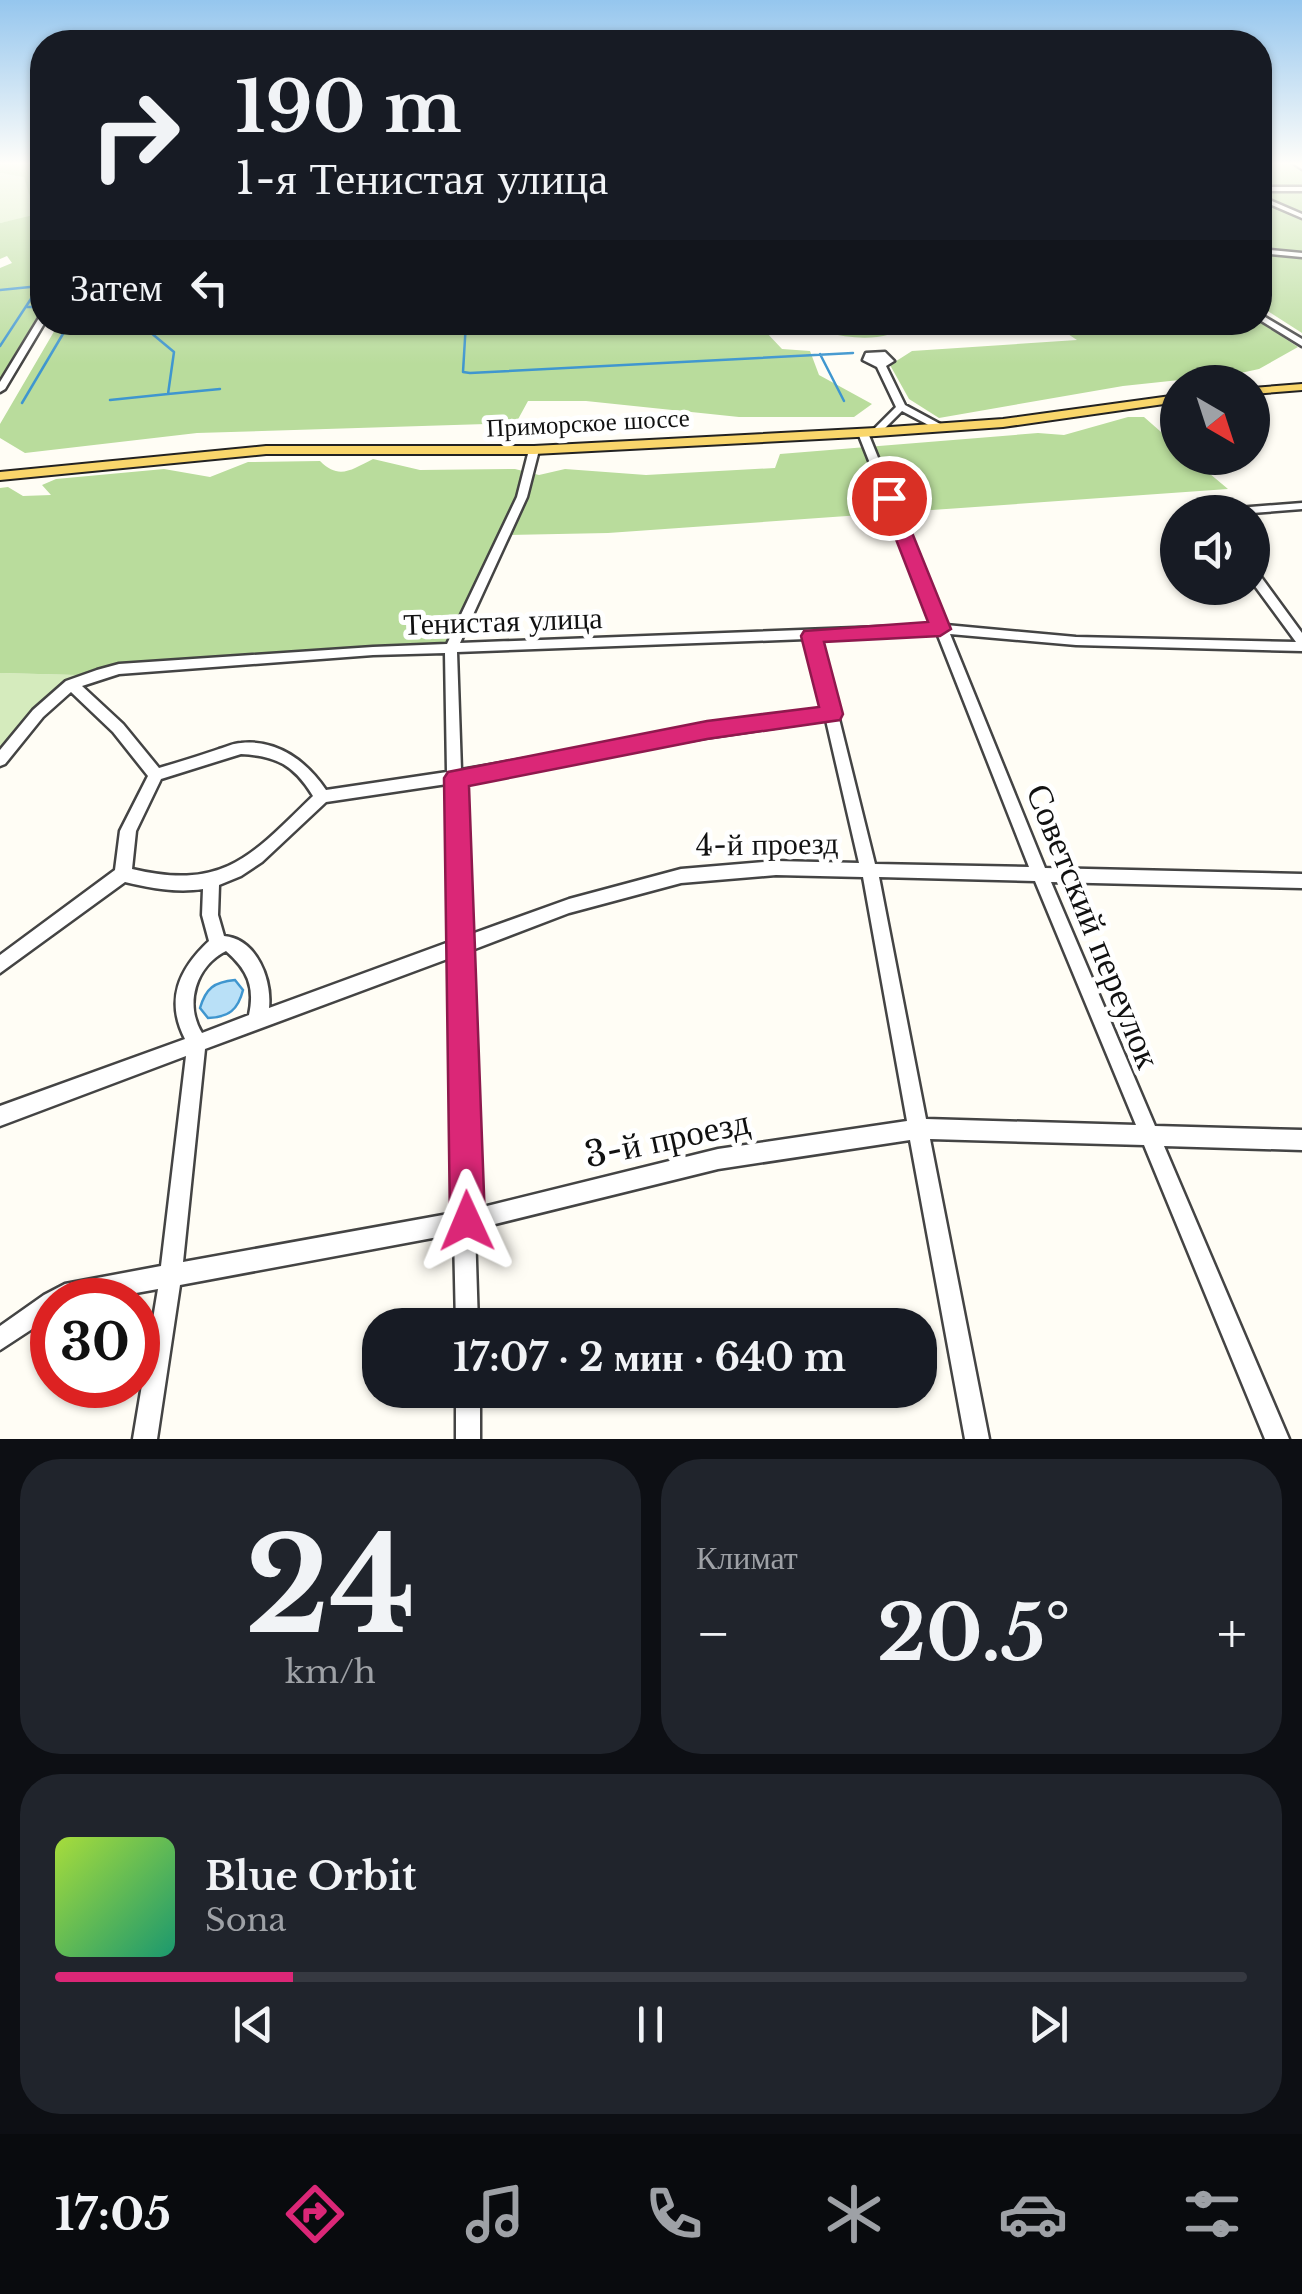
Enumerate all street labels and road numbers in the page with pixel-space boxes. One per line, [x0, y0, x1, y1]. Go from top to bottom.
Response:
street label: Приморское шоссе [485, 402, 691, 444]
street label: Тенистая улица [403, 599, 603, 643]
street label: Советский переулок [1017, 778, 1171, 1075]
street label: 4-й проезд [695, 824, 839, 864]
street label: 3-й проезд [581, 1100, 754, 1176]

